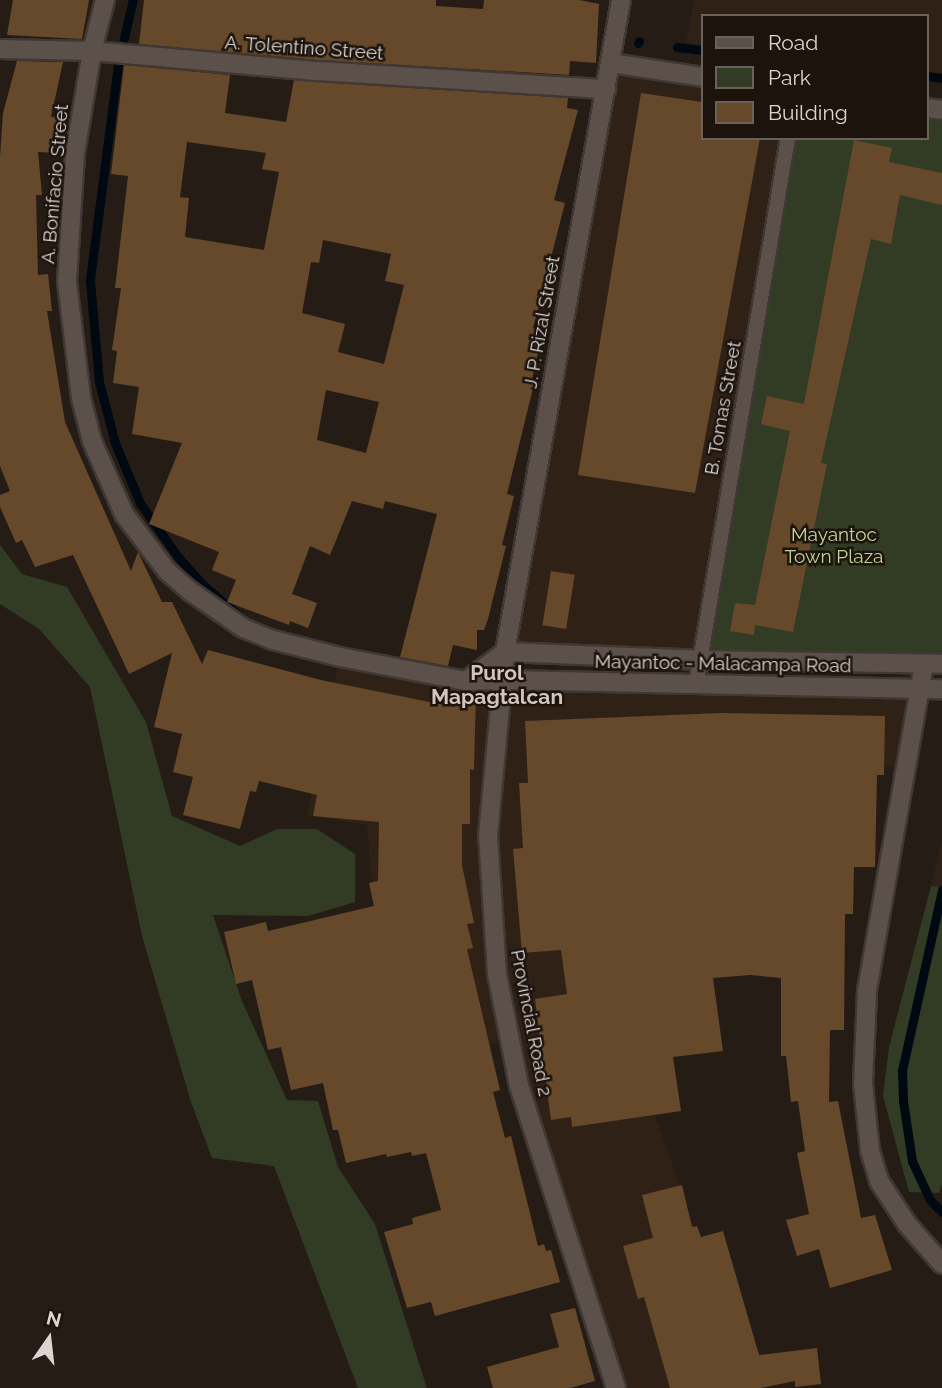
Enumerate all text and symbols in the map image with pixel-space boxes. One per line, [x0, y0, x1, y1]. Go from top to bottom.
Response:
legend [701, 14, 928, 140]
text: Road [768, 30, 818, 55]
street label: A. Tolentino Street [224, 31, 384, 65]
text: Park [768, 65, 811, 90]
text: Building [768, 100, 848, 125]
street label: A. Bonifacio Street [37, 103, 73, 265]
street label: J. P. Rizal Street [519, 254, 565, 390]
street label: B. Tomas Street [700, 339, 746, 477]
park label: Mayantoc Town Plaza [785, 524, 883, 568]
street label: Mayantoc - Malacampa Road [594, 650, 852, 678]
district label: Purol Mapagtalcan [431, 660, 563, 710]
street label: Provincial Road 2 [506, 947, 556, 1099]
north arrow [14, 1304, 84, 1374]
text: N [44, 1306, 64, 1331]

